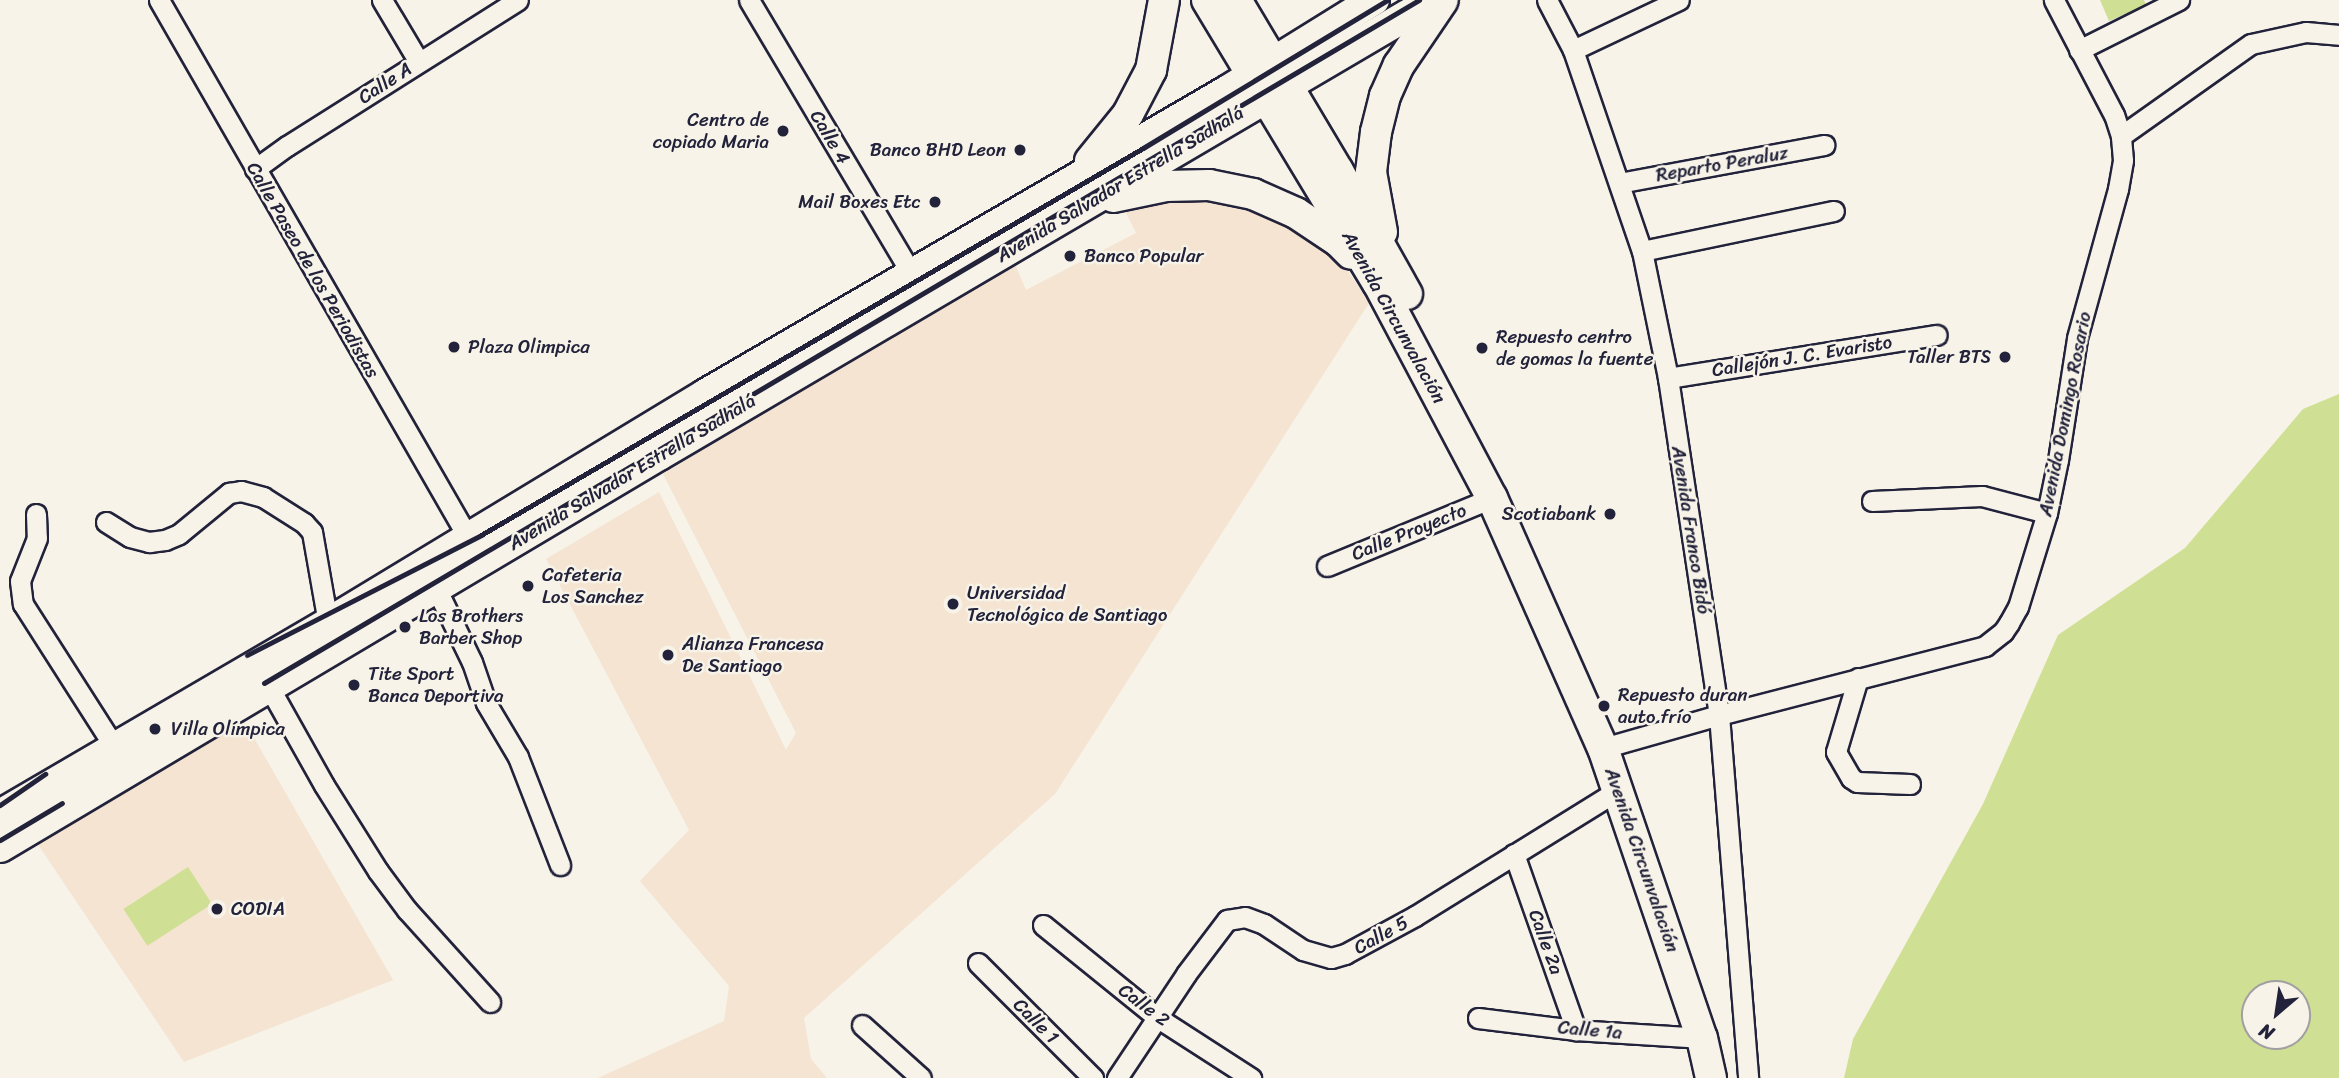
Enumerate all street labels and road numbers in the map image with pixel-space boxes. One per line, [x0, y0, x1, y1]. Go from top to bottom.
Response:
street label: Calle A [354, 57, 416, 109]
street label: Avenida Salvador Estrella Sadhalá [992, 101, 1248, 267]
street label: Calle 4 [805, 106, 855, 168]
street label: Reparto Peraluz [1654, 141, 1790, 187]
street label: Calle Paseo de los Periodistas [241, 157, 385, 383]
street label: Avenida Circunvalación [1337, 227, 1451, 407]
street label: Avenida Domingo Rosario [2034, 310, 2096, 518]
street label: Callejón J. C. Evaristo [1710, 331, 1894, 381]
street label: Avenida Salvador Estrella Sadhalá [504, 389, 760, 555]
street label: Avenida Franco Bidó [1666, 444, 1716, 616]
street label: Calle Proyecto [1348, 498, 1470, 566]
street label: Avenida Circunvalación [1600, 765, 1684, 955]
street label: Calle 2a [1524, 906, 1568, 978]
street label: Calle 5 [1350, 911, 1412, 959]
street label: Calle 2 [1114, 978, 1174, 1032]
street label: Calle 1 [1008, 993, 1064, 1049]
street label: Calle 1a [1557, 1016, 1623, 1044]

